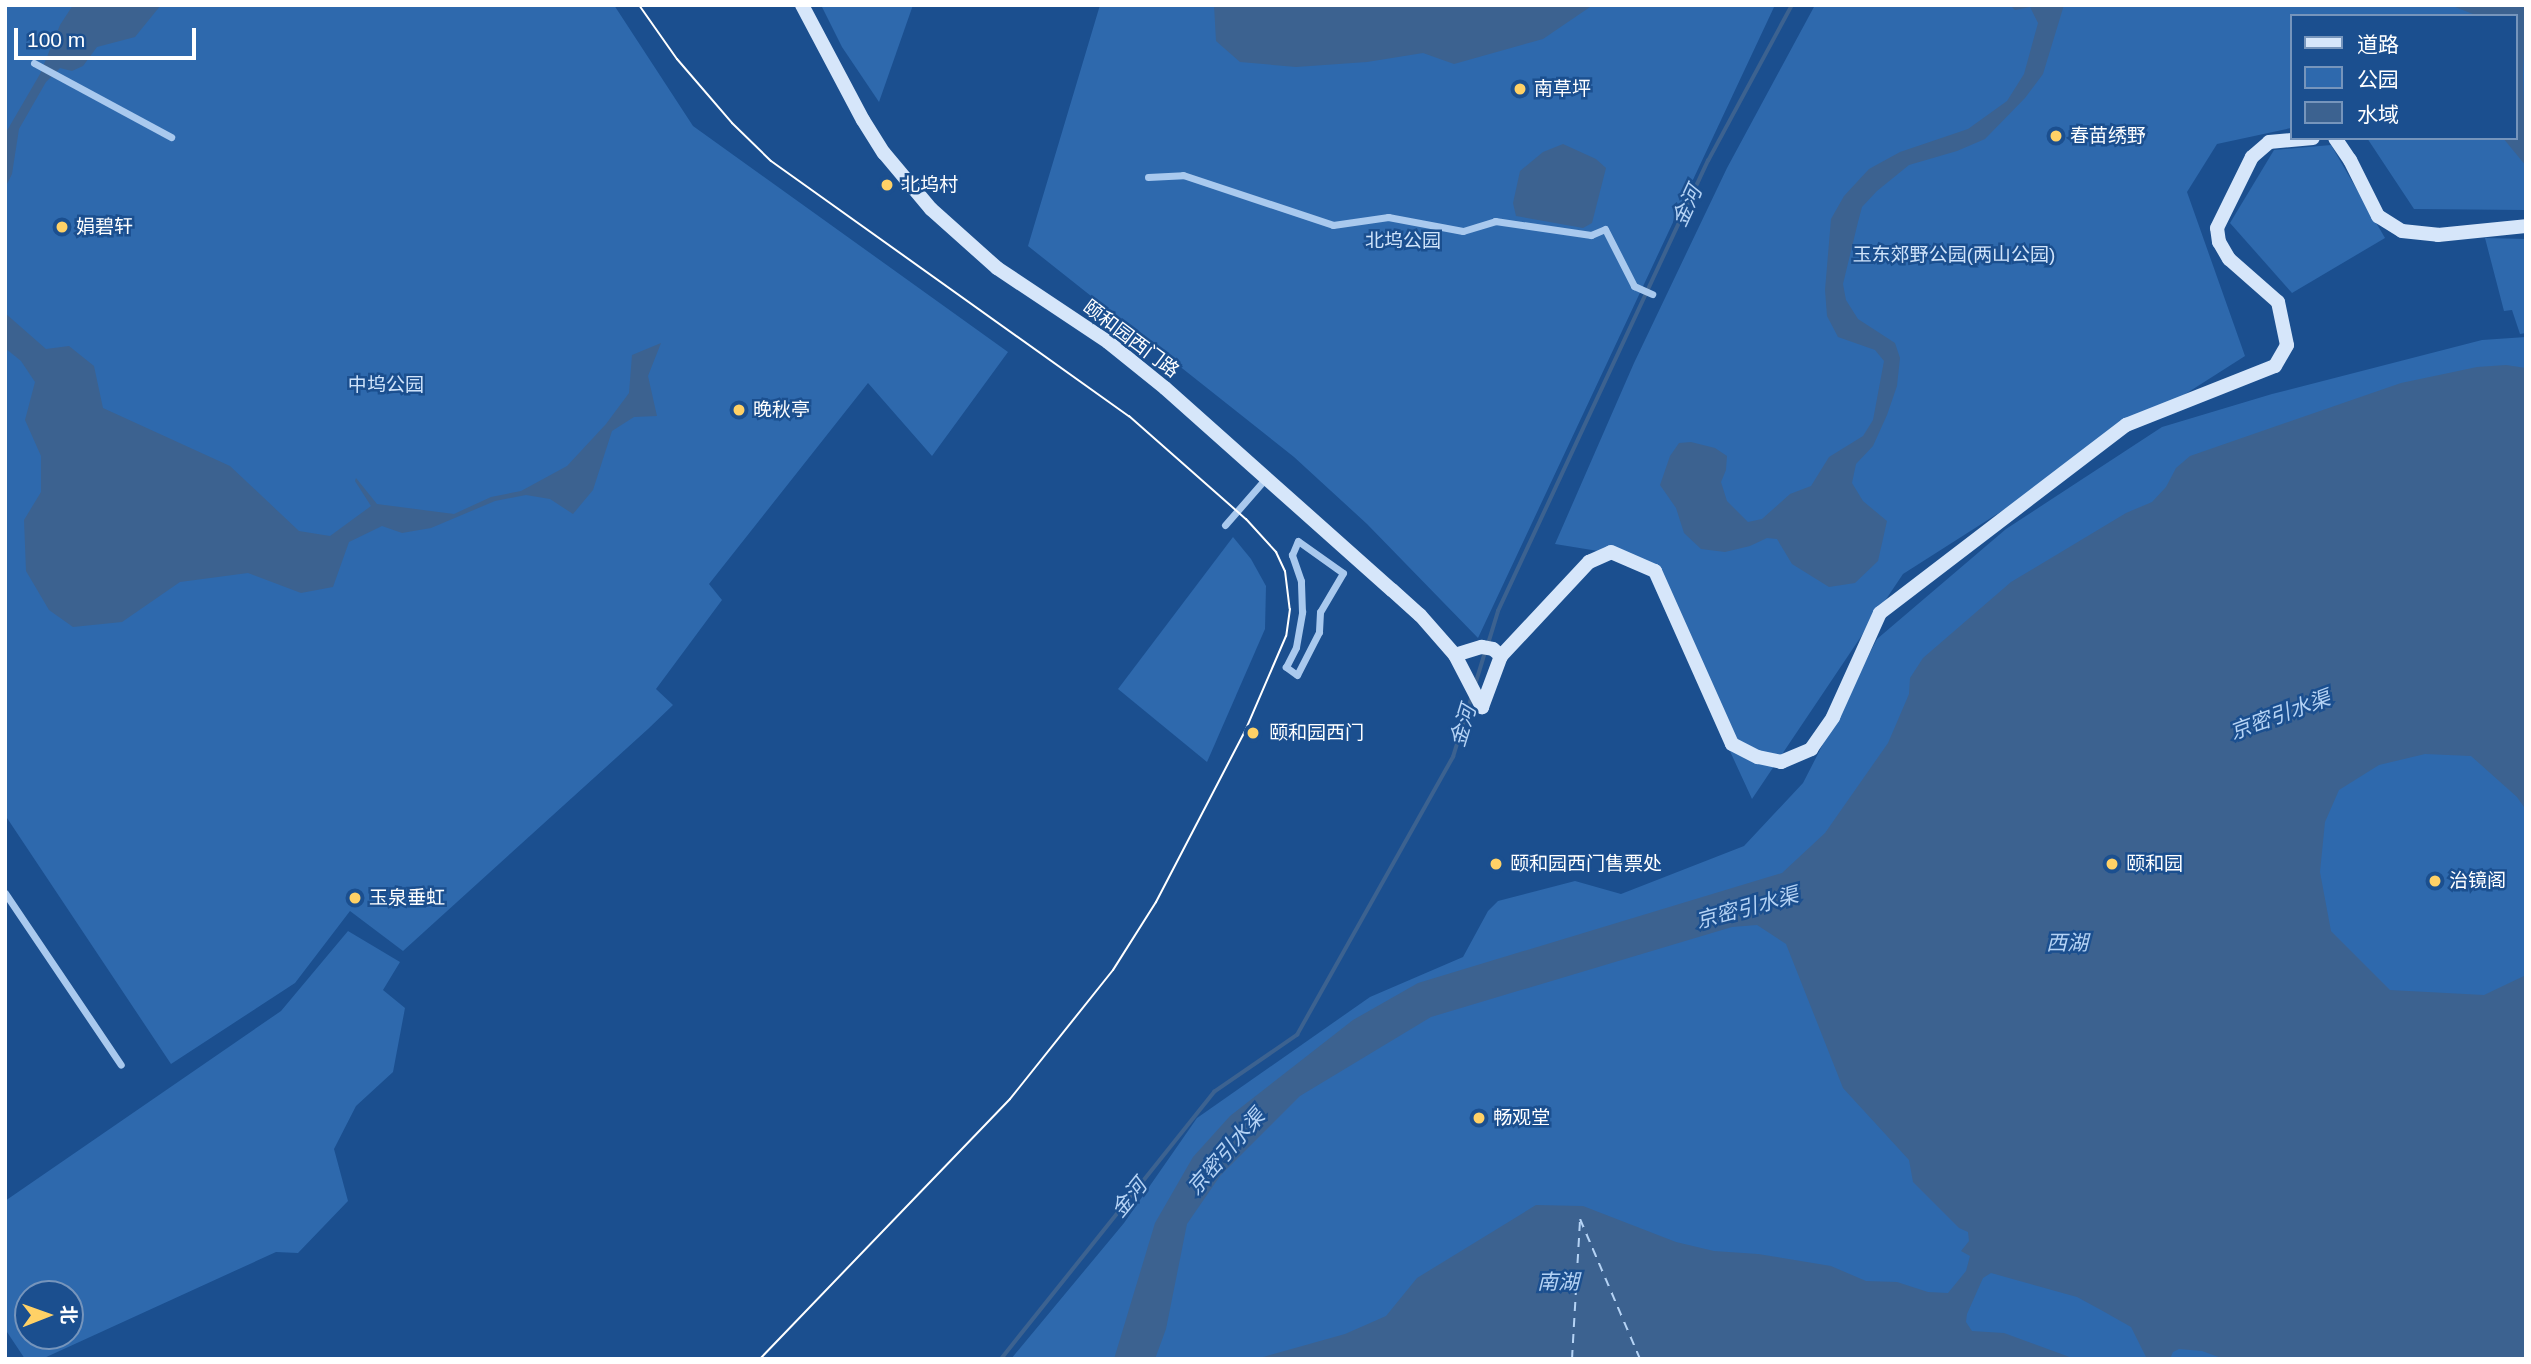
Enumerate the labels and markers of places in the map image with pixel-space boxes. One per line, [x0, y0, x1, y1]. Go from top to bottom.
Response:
place label: 南草坪 [1534, 78, 1591, 100]
marker: 南草坪 [1512, 81, 1528, 97]
place label: 春苗绣野 [2070, 125, 2146, 147]
marker: 春苗绣野 [2048, 128, 2064, 144]
place label: 北坞村 [901, 174, 958, 196]
marker: 北坞村 [879, 177, 895, 193]
place label: 娟碧轩 [76, 216, 133, 238]
marker: 娟碧轩 [54, 219, 70, 235]
place label: 晚秋亭 [753, 399, 810, 421]
marker: 晚秋亭 [731, 402, 747, 418]
place label: 颐和园西门 [1269, 722, 1364, 744]
marker: 颐和园西门 [1243, 723, 1263, 743]
place label: 颐和园西门售票处 [1510, 853, 1662, 875]
place label: 颐和园 [2126, 853, 2183, 875]
marker: 颐和园西门售票处 [1488, 856, 1504, 872]
marker: 颐和园 [2104, 856, 2120, 872]
place label: 治镜阁 [2449, 870, 2506, 892]
marker: 治镜阁 [2427, 873, 2443, 889]
place label: 玉泉垂虹 [369, 887, 445, 909]
marker: 玉泉垂虹 [347, 890, 363, 906]
place label: 畅观堂 [1493, 1107, 1550, 1129]
marker: 畅观堂 [1471, 1110, 1487, 1126]

